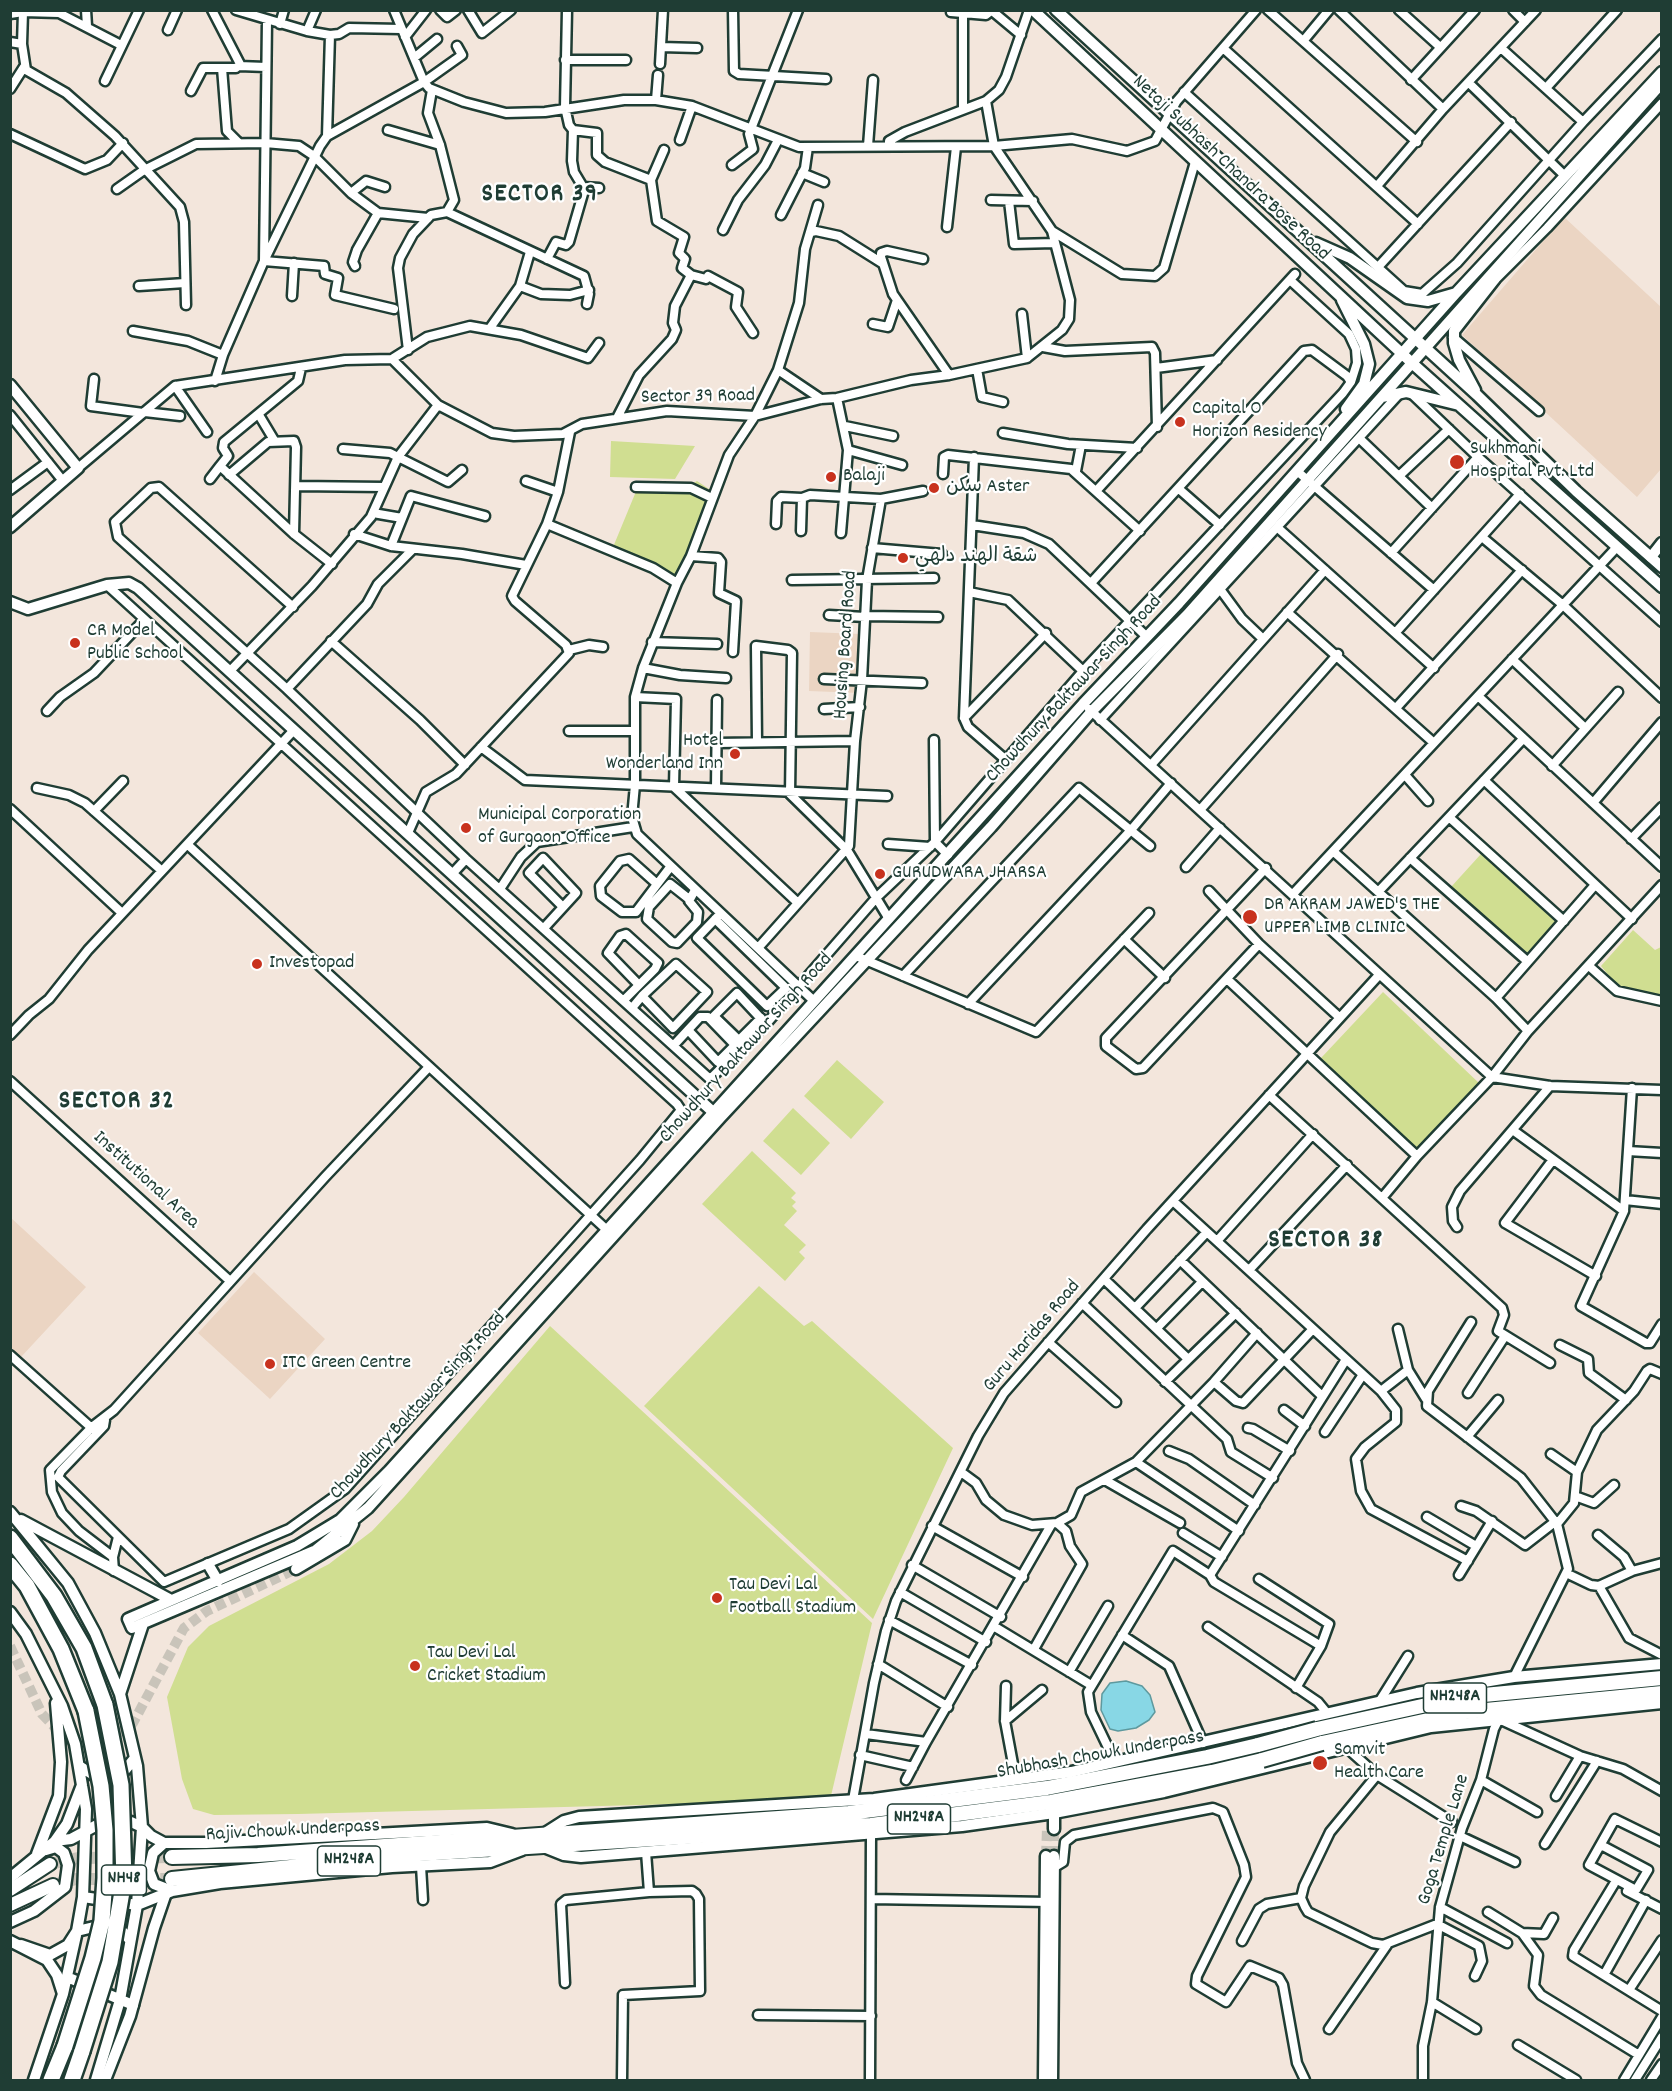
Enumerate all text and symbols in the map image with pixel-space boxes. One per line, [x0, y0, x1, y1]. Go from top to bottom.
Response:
street label: Netaji Subhash Chandra Bose Road [1126, 71, 1334, 267]
district label: SECTOR 39 [481, 180, 599, 212]
street label: Sector 39 Road [641, 385, 755, 411]
place label: Capital O Horizon Residency [1192, 398, 1327, 445]
marker: Capital O Horizon Residency [1173, 415, 1187, 429]
place label: Sukhmani Hospital Pvt. Ltd [1470, 438, 1594, 485]
marker: Sukhmani Hospital Pvt. Ltd [1448, 453, 1466, 471]
place label: Balaji [843, 465, 885, 489]
marker: Balaji [824, 470, 838, 484]
place label: سكن Aster [946, 476, 1029, 500]
marker: سكن Aster [927, 481, 941, 495]
place label: شقة الهند دلهي [915, 546, 1038, 570]
marker: شقة الهند دلهي [896, 551, 910, 565]
street label: Housing Board Road [830, 570, 864, 720]
street label: Chowdhury Baktawar Singh Road [982, 591, 1168, 789]
place label: CR Model Public School [87, 620, 183, 667]
marker: CR Model Public School [68, 636, 82, 650]
place label: Hotel Wonderland Inn [606, 730, 723, 777]
marker: Hotel Wonderland Inn [728, 747, 742, 761]
place label: Municipal Corporation of Gurgaon Office [478, 804, 641, 851]
marker: Municipal Corporation of Gurgaon Office [459, 821, 473, 835]
place label: GURUDWARA JHARSA [892, 862, 1047, 886]
marker: GURUDWARA JHARSA [873, 867, 887, 881]
place label: DR AKRAM JAWED'S THE UPPER LIMB CLINIC [1264, 894, 1439, 941]
marker: DR AKRAM JAWED'S THE UPPER LIMB CLINIC [1241, 908, 1259, 926]
street label: Chowdhury Baktawar Singh Road [655, 949, 839, 1149]
place label: Investopad [269, 952, 354, 976]
marker: Investopad [250, 957, 264, 971]
district label: SECTOR 32 [59, 1087, 175, 1119]
street label: Institutional Area [87, 1127, 203, 1235]
district label: SECTOR 38 [1268, 1226, 1384, 1258]
street label: Guru Haridas Road [979, 1276, 1087, 1398]
street label: Chowdhury Baktawar Singh Road [326, 1308, 512, 1506]
place label: ITC Green Centre [282, 1352, 411, 1376]
marker: ITC Green Centre [263, 1357, 277, 1371]
place label: Tau Devi Lal Football Stadium [729, 1574, 856, 1621]
marker: Tau Devi Lal Football Stadium [710, 1591, 724, 1605]
place label: Tau Devi Lal Cricket Stadium [427, 1642, 546, 1689]
marker: Tau Devi Lal Cricket Stadium [408, 1659, 422, 1673]
road number: NH248A [1424, 1683, 1486, 1713]
street label: Shubhash Chowk Underpass [996, 1726, 1206, 1786]
place label: Samvit Health Care [1334, 1739, 1424, 1786]
marker: Samvit Health Care [1311, 1754, 1329, 1772]
street label: Goga Temple Lane [1414, 1772, 1476, 1908]
road number: NH248A [888, 1804, 950, 1834]
street label: Rajiv Chowk Underpass [205, 1815, 381, 1849]
road number: NH248A [318, 1846, 380, 1876]
road number: NH48 [102, 1865, 146, 1895]

